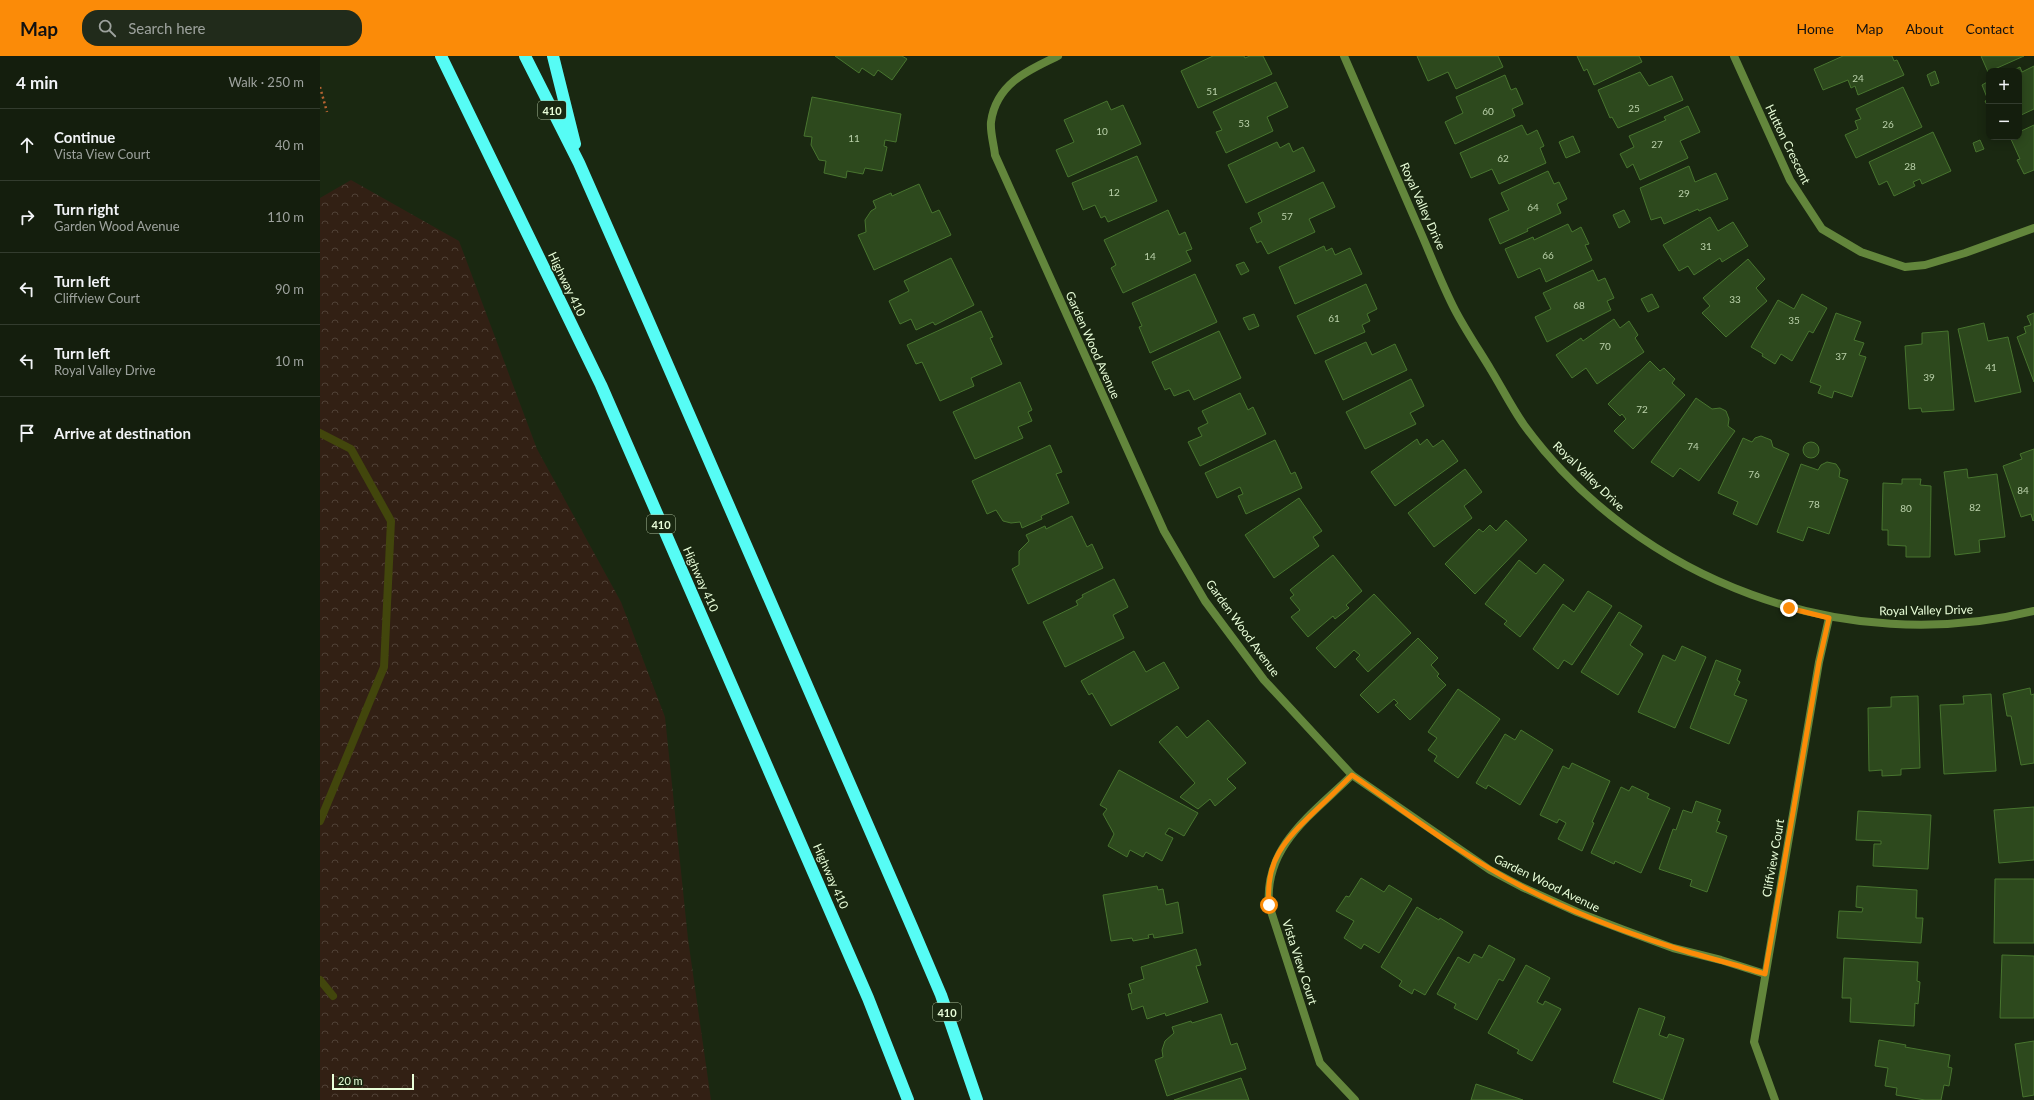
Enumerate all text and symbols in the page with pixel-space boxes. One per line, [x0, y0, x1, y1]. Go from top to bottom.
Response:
search box [82, 10, 362, 46]
text: Map [20, 17, 58, 40]
icon: search [96, 17, 118, 39]
text: Search here [128, 19, 206, 37]
text: Home [1796, 20, 1834, 37]
text: Map [1856, 20, 1883, 37]
text: About [1905, 20, 1943, 37]
text: Contact [1965, 20, 2014, 37]
map controls [1986, 68, 2022, 140]
button: + [1986, 68, 2022, 104]
text: 4 min [16, 72, 58, 93]
house number: 24 [1852, 72, 1864, 84]
text: Walk · 250 m [228, 74, 304, 90]
house number: 51 [1206, 85, 1218, 97]
road number: 410 [538, 101, 566, 119]
house number: 25 [1628, 102, 1640, 114]
street label: Hutton Crescent [1762, 102, 1814, 187]
button: − [1986, 104, 2022, 140]
house number: 60 [1482, 105, 1494, 117]
house number: 53 [1238, 117, 1250, 129]
house number: 26 [1882, 118, 1894, 130]
house number: 10 [1096, 125, 1108, 137]
text: Continue [54, 128, 115, 146]
house number: 11 [848, 132, 860, 144]
icon: ahead [16, 134, 38, 156]
text: 40 m [275, 137, 304, 153]
house number: 27 [1651, 138, 1663, 150]
text: Vista View Court [54, 146, 150, 162]
house number: 62 [1497, 152, 1509, 164]
street label: Royal Valley Drive [1397, 160, 1449, 252]
house number: 28 [1904, 160, 1916, 172]
house number: 12 [1108, 186, 1120, 198]
house number: 29 [1678, 187, 1690, 199]
text: Turn right [54, 200, 119, 218]
house number: 64 [1527, 201, 1539, 213]
icon: right [16, 206, 38, 228]
text: 110 m [267, 209, 304, 225]
house number: 57 [1281, 210, 1293, 222]
text: Garden Wood Avenue [54, 218, 180, 234]
house number: 31 [1700, 240, 1712, 252]
street label: Highway 410 [545, 249, 589, 319]
house number: 66 [1542, 249, 1554, 261]
house number: 14 [1144, 250, 1156, 262]
text: Turn left [54, 272, 110, 290]
icon: left [16, 278, 38, 300]
text: 90 m [275, 281, 304, 297]
street label: Garden Wood Avenue [1063, 289, 1123, 401]
text: Cliffview Court [54, 290, 140, 306]
house number: 33 [1729, 293, 1741, 305]
house number: 68 [1573, 299, 1585, 311]
house number: 61 [1328, 312, 1340, 324]
house number: 35 [1788, 314, 1800, 326]
house number: 70 [1599, 340, 1611, 352]
text: Turn left [54, 344, 110, 362]
icon: left [16, 350, 38, 372]
house number: 37 [1835, 350, 1847, 362]
text: 10 m [275, 353, 304, 369]
house number: 41 [1985, 361, 1997, 373]
text: Royal Valley Drive [54, 362, 156, 378]
house number: 39 [1923, 371, 1935, 383]
house number: 72 [1636, 403, 1648, 415]
icon: arrive [16, 422, 38, 444]
text: Arrive at destination [54, 424, 191, 442]
street label: Royal Valley Drive [1550, 438, 1628, 514]
house number: 74 [1687, 440, 1699, 452]
house number: 76 [1748, 468, 1760, 480]
house number: 84 [2017, 484, 2029, 496]
house number: 78 [1808, 498, 1820, 510]
house number: 82 [1969, 501, 1981, 513]
house number: 80 [1900, 502, 1912, 514]
road number: 410 [647, 515, 675, 533]
street label: Highway 410 [680, 544, 722, 614]
street label: Garden Wood Avenue [1203, 577, 1283, 679]
route end [1780, 599, 1798, 617]
street label: Royal Valley Drive [1879, 602, 1973, 618]
street label: Cliffview Court [1759, 817, 1787, 898]
street label: Highway 410 [810, 841, 852, 911]
street label: Garden Wood Avenue [1492, 851, 1602, 915]
route start [1260, 896, 1278, 914]
street label: Vista View Court [1279, 918, 1321, 1007]
road number: 410 [933, 1003, 961, 1021]
scale bar [332, 1072, 414, 1091]
text: 20 m [338, 1074, 363, 1087]

